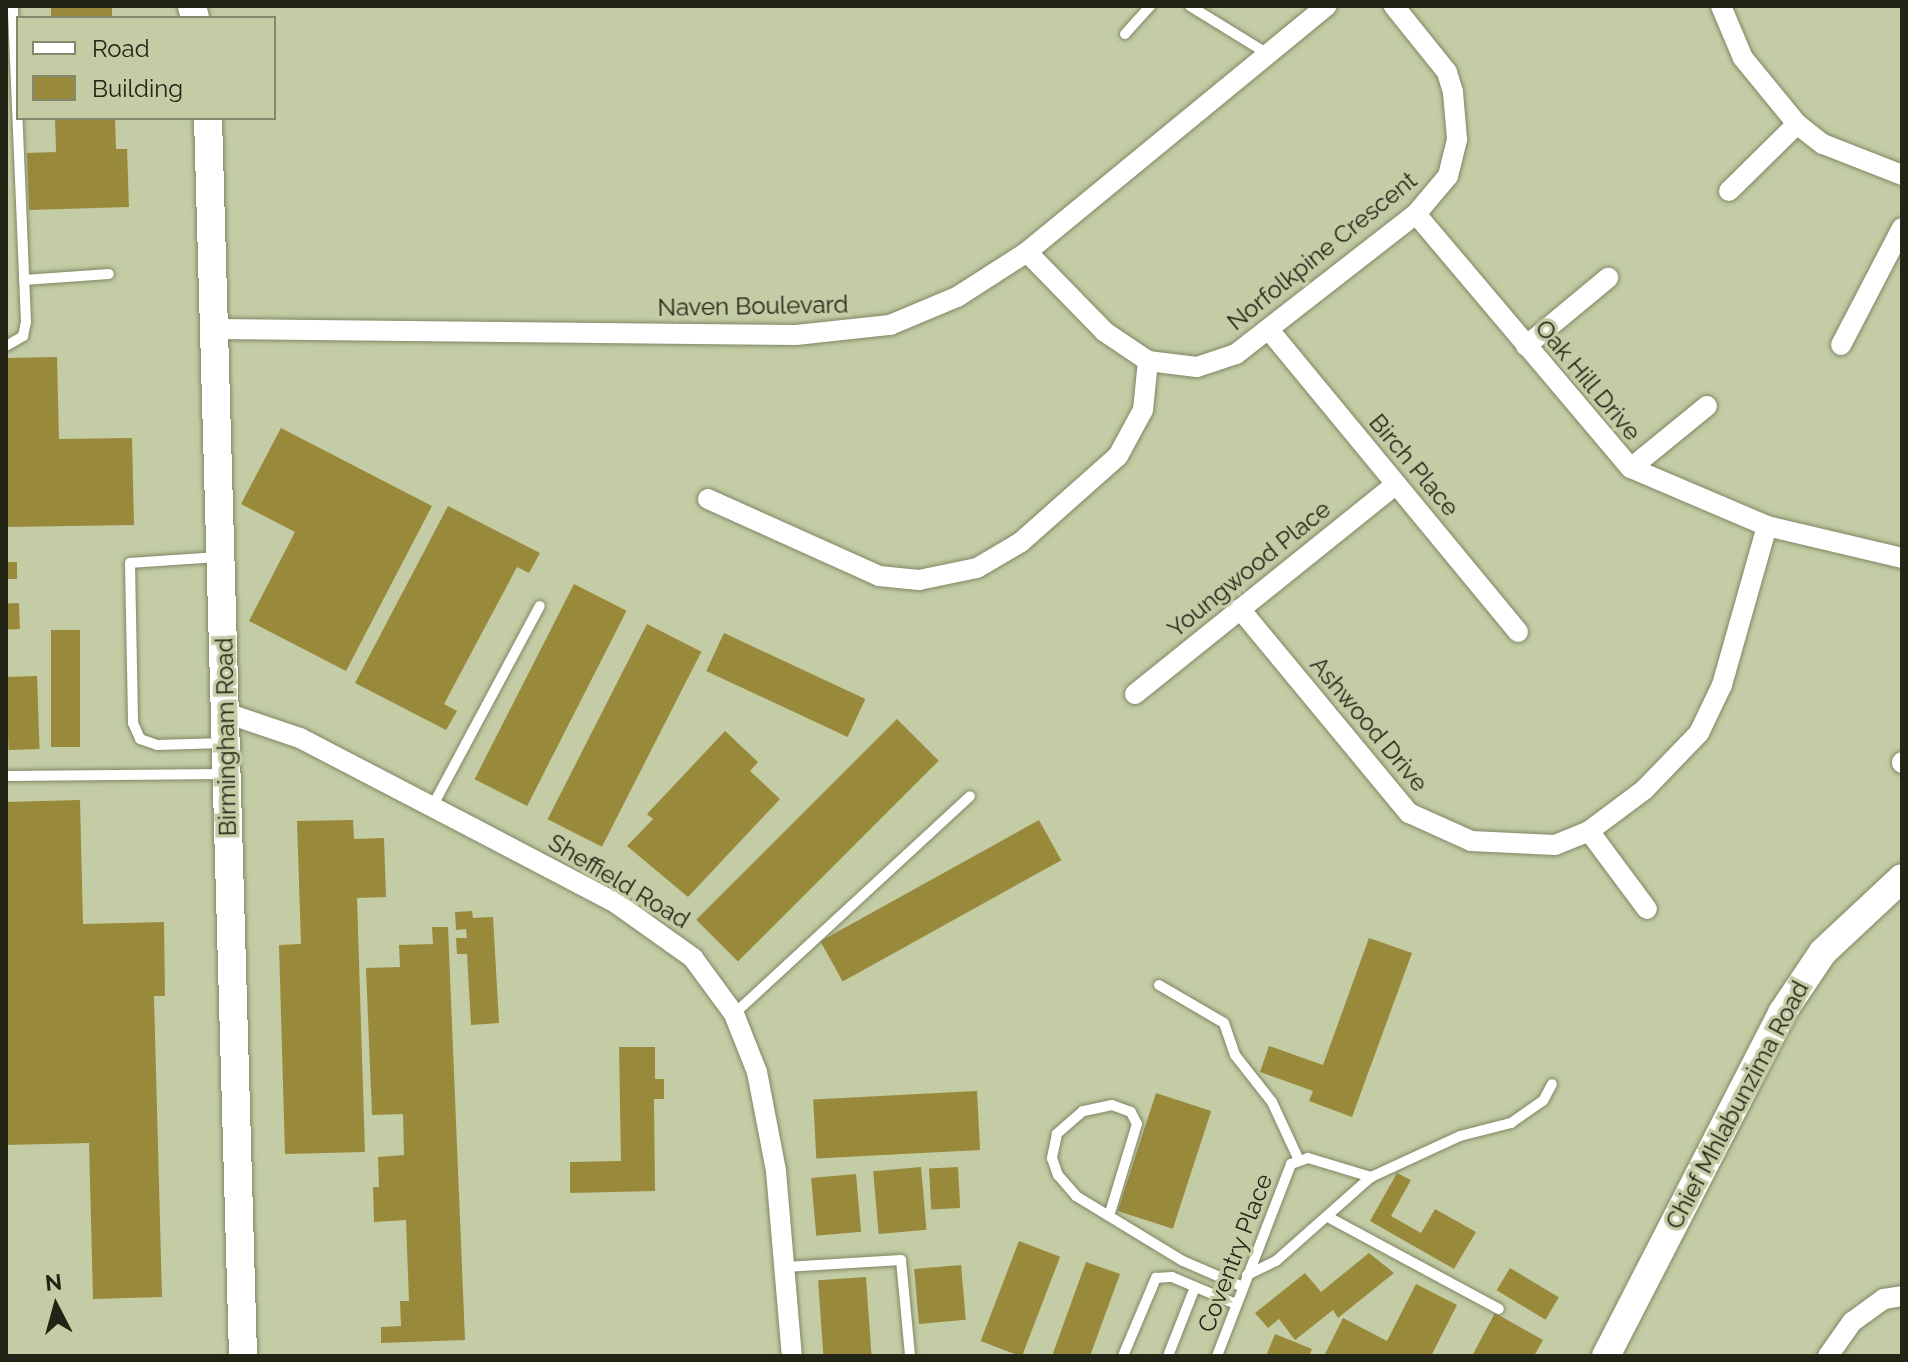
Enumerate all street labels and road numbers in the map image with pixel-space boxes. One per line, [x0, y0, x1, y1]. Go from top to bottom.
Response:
street label: Norfolkpine Crescent [1221, 166, 1423, 336]
street label: Naven Boulevard [657, 290, 849, 322]
street label: Oak Hill Drive [1529, 314, 1647, 446]
street label: Birch Place [1363, 408, 1465, 522]
street label: Youngwood Place [1162, 495, 1336, 643]
street label: Birmingham Road [210, 637, 242, 837]
street label: Ashwood Drive [1304, 651, 1434, 797]
street label: Sheffield Road [543, 828, 695, 934]
street label: Chief Mhlabunzima Road [1659, 976, 1815, 1234]
street label: Coventry Place [1191, 1169, 1279, 1337]

